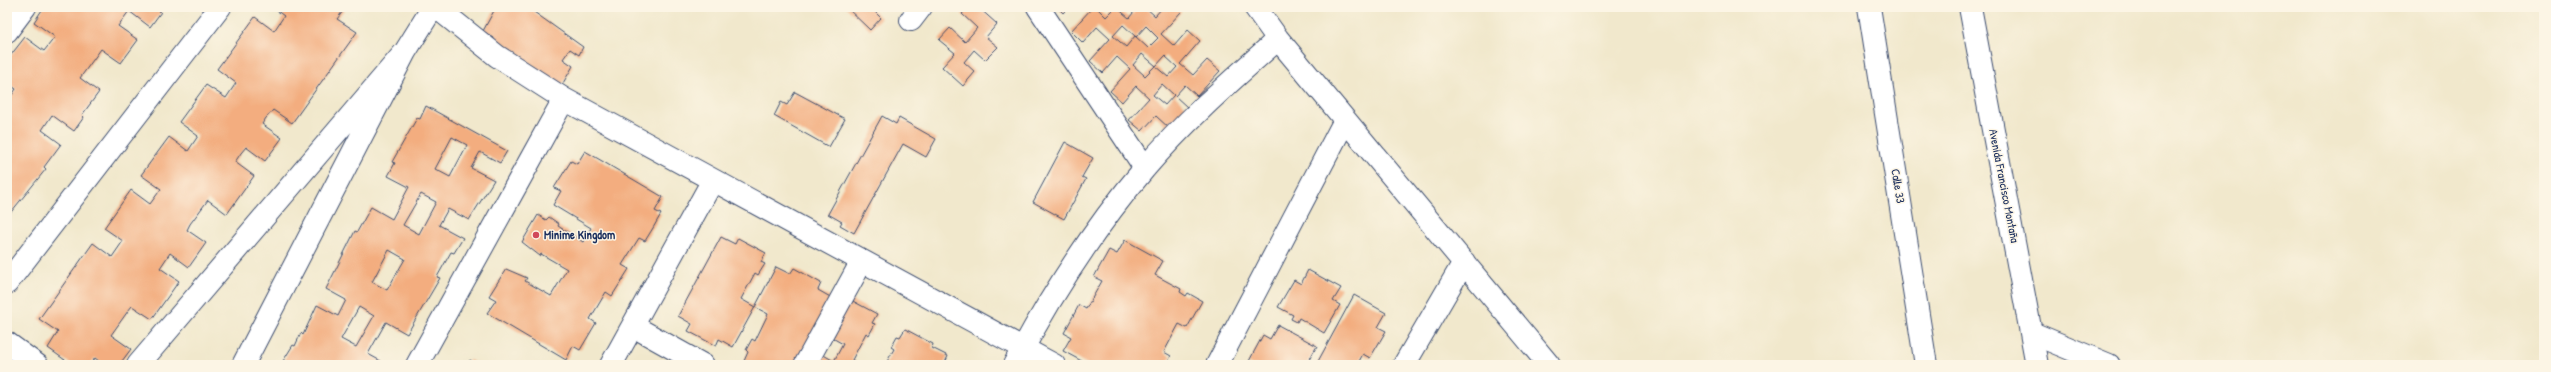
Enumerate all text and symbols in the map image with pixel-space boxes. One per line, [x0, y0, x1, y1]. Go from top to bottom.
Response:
street label: Avenida Francisco Montaña [1985, 128, 2024, 245]
street label: Calle 33 [1887, 167, 1910, 204]
place label: Minime Kingdom [544, 226, 615, 244]
marker: Minime Kingdom [531, 230, 541, 240]

